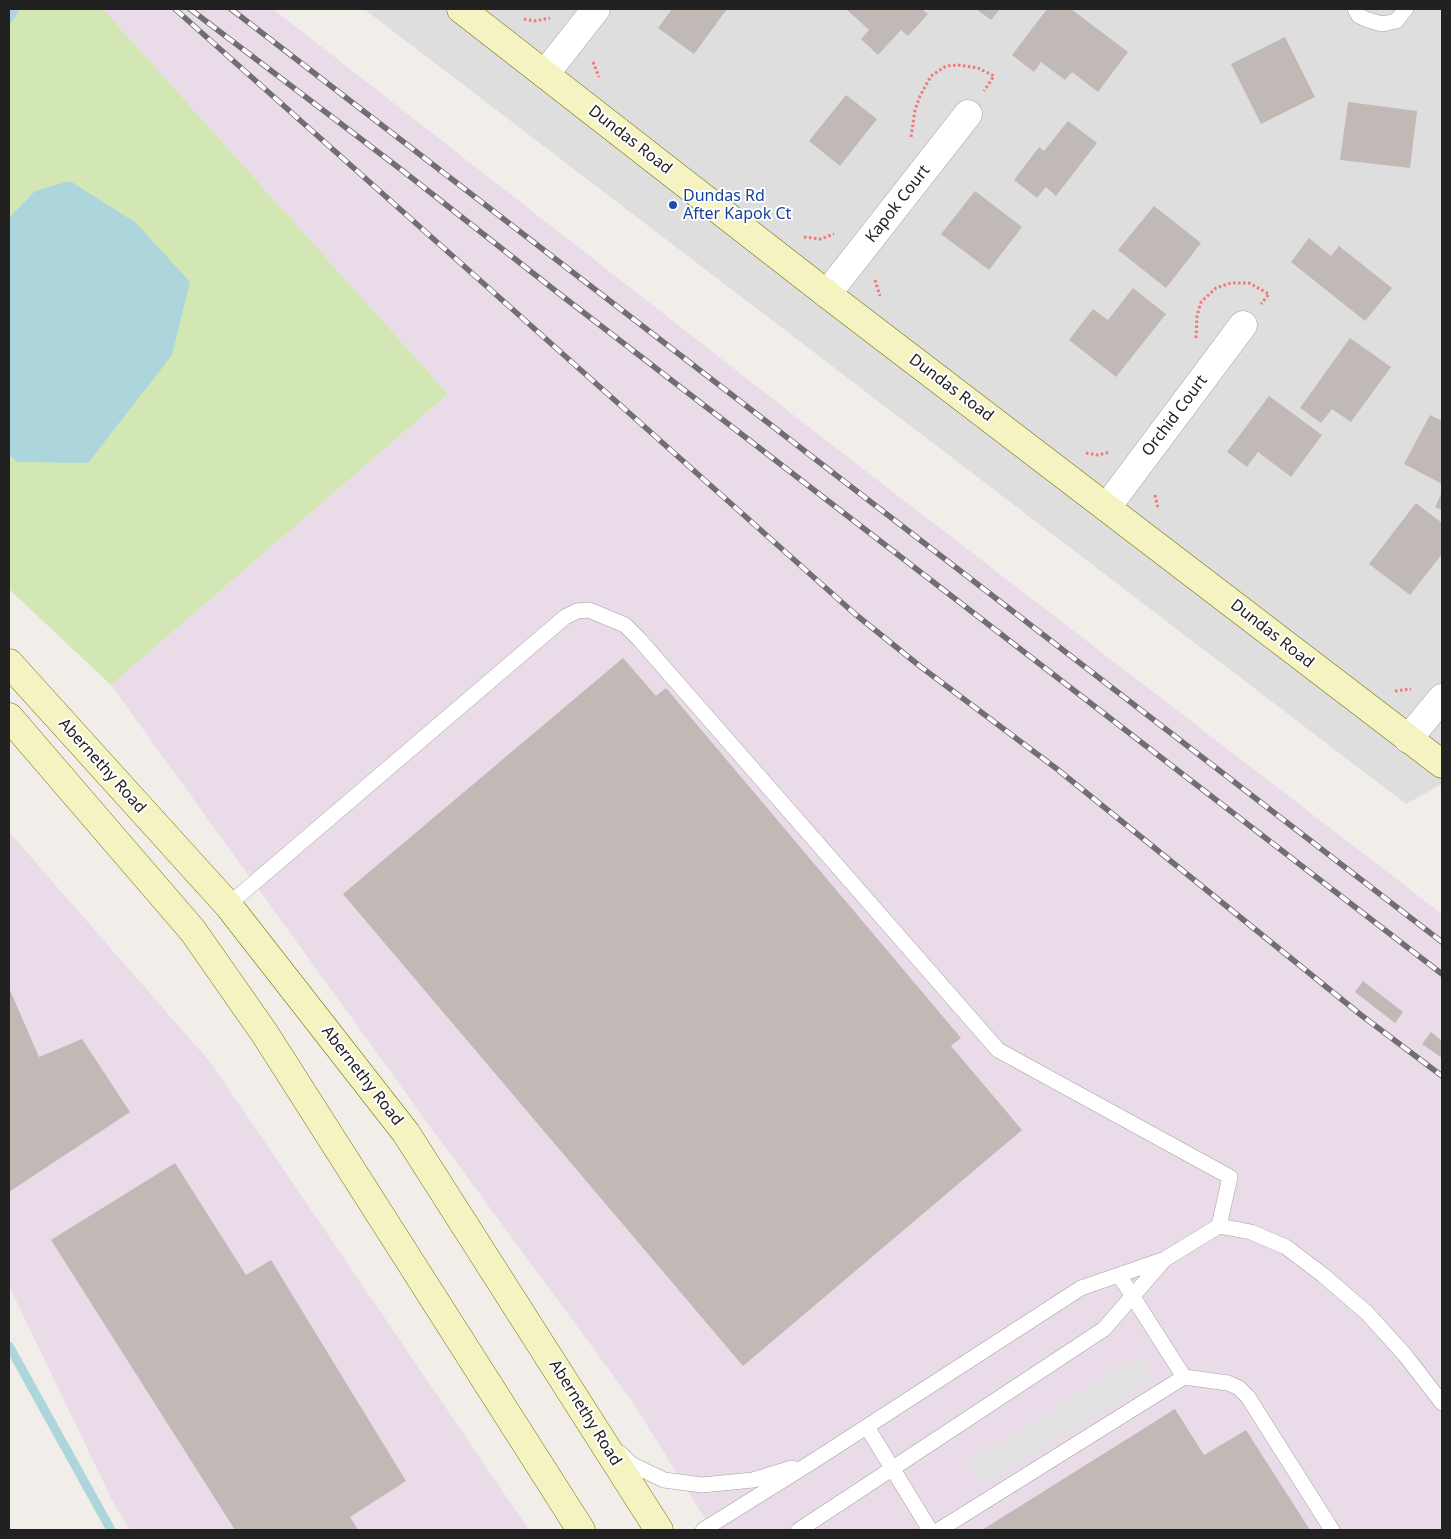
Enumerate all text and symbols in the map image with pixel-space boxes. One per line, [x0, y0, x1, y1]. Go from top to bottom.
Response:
street label: Dundas Road [584, 101, 676, 179]
street label: Kapok Court [862, 161, 934, 247]
place label: Dundas Rd After Kapok Ct [683, 186, 791, 224]
marker: Dundas Rd After Kapok Ct [667, 199, 679, 211]
street label: Dundas Road [905, 350, 997, 426]
street label: Orchid Court [1138, 372, 1212, 460]
street label: Dundas Road [1226, 595, 1318, 673]
street label: Abernethy Road [54, 715, 150, 817]
street label: Abernethy Road [317, 1022, 407, 1130]
street label: Abernethy Road [545, 1357, 625, 1469]

